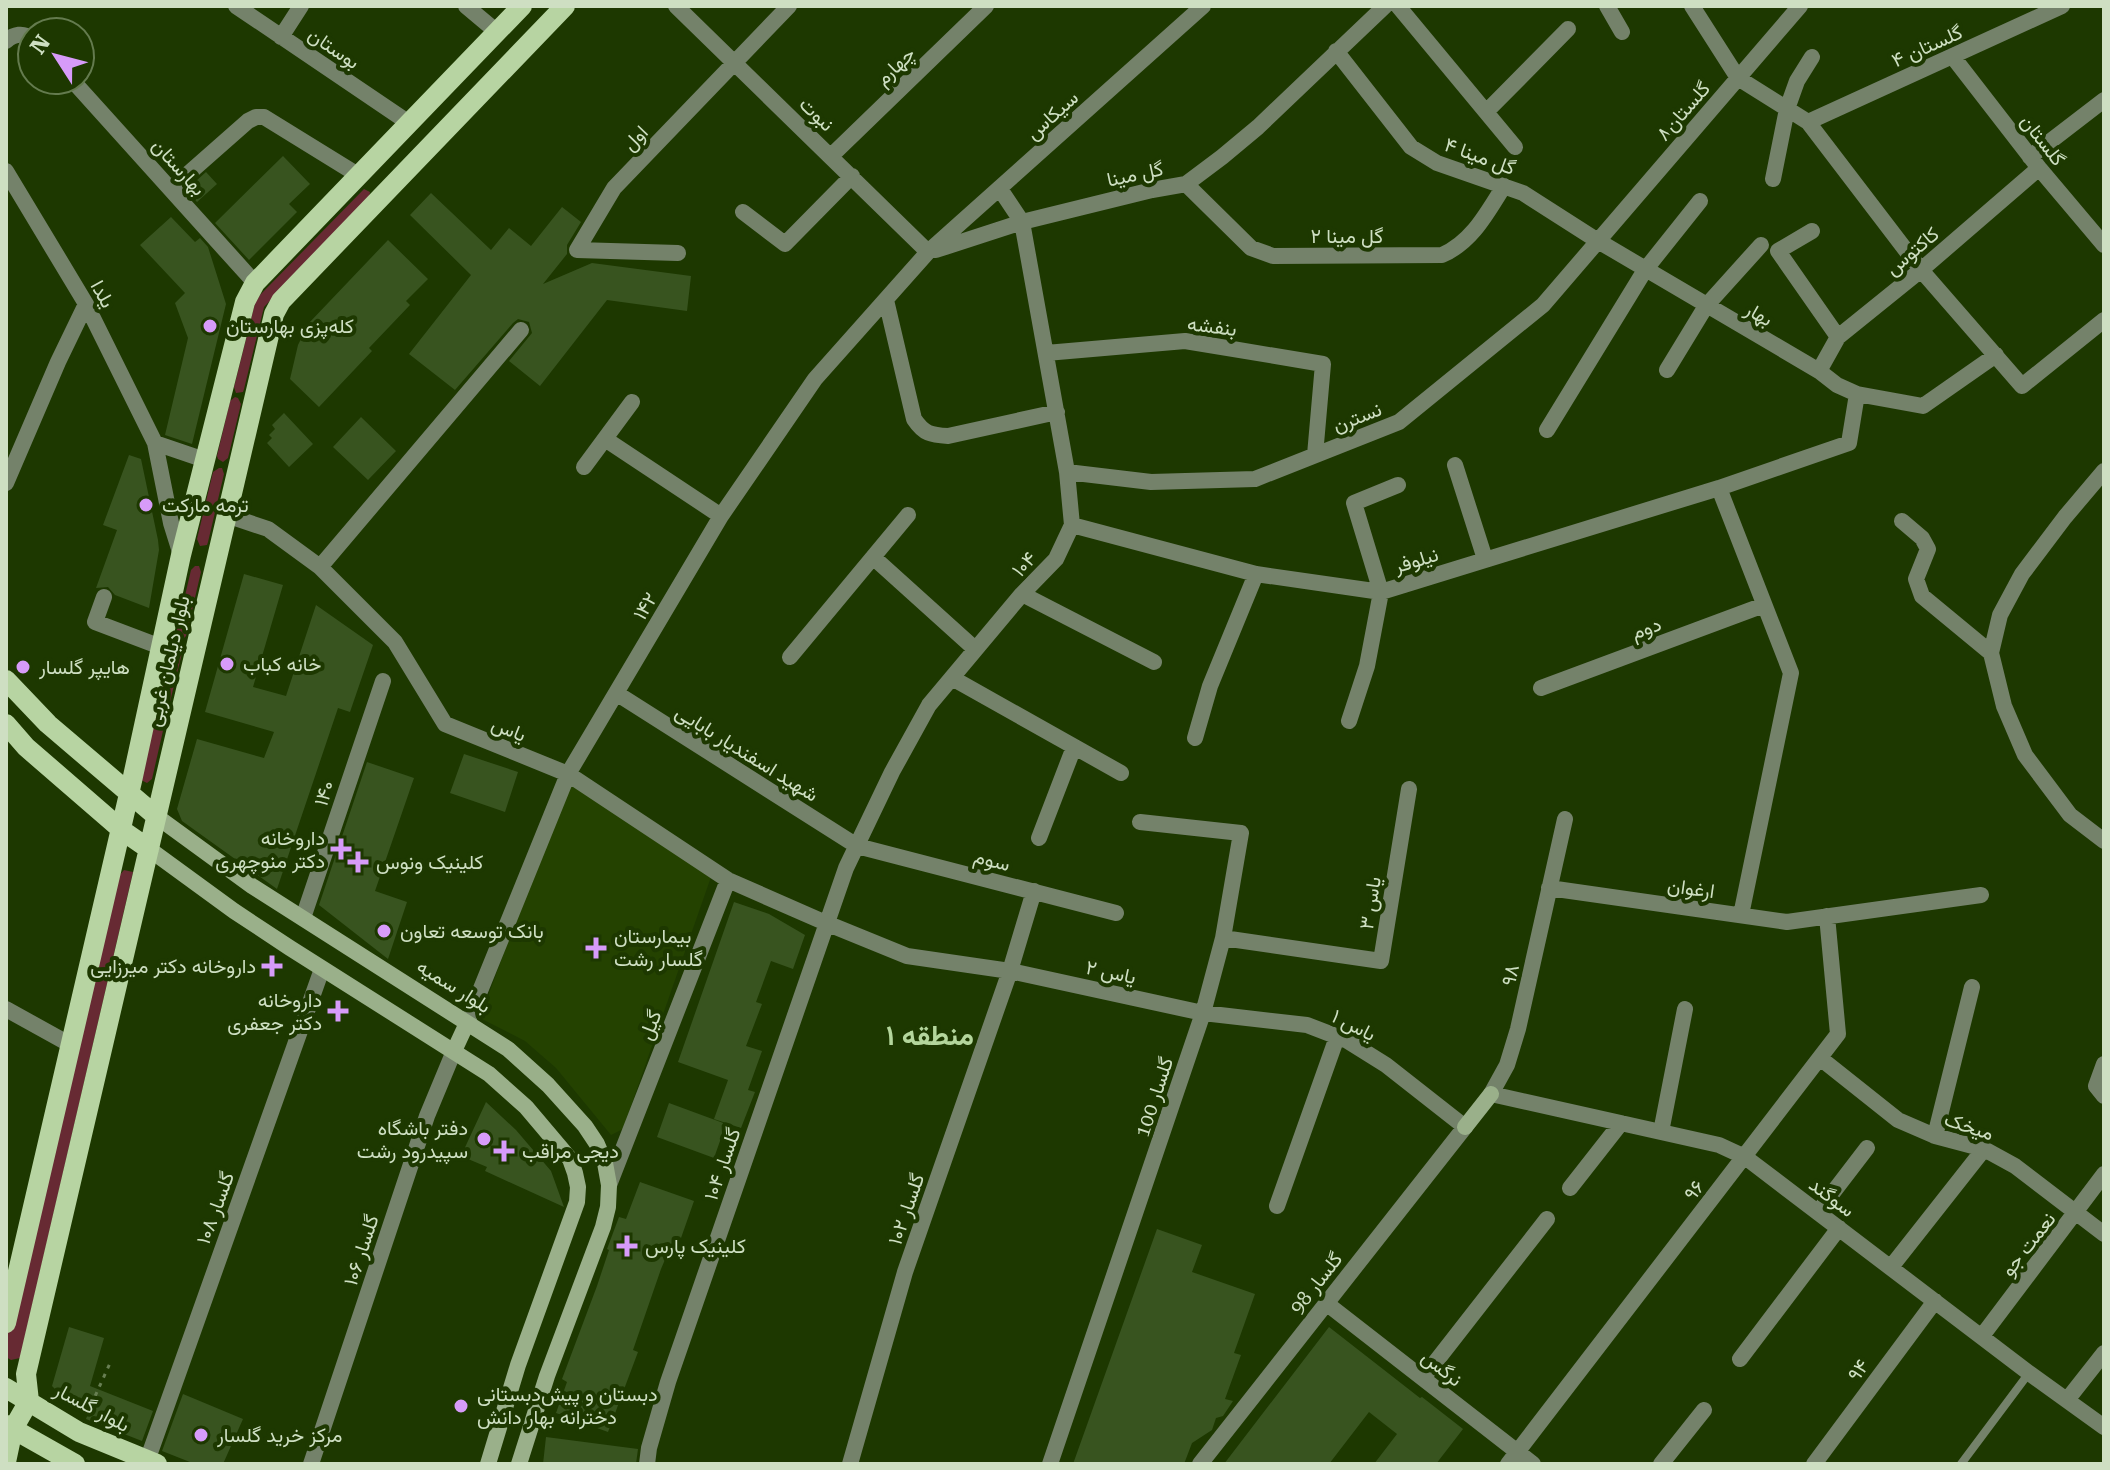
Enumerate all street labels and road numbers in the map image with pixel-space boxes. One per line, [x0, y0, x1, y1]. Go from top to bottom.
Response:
street label: گلستان ۴ [1888, 20, 1966, 72]
street label: بوستان [303, 22, 364, 75]
street label: چهارم [870, 41, 921, 92]
street label: گلستان۸ [1651, 76, 1715, 145]
street label: سیکاس [1021, 85, 1083, 145]
street label: نبوت [794, 92, 839, 137]
street label: گلستان [2016, 110, 2071, 171]
street label: اول [617, 120, 653, 156]
street label: گل مینا ۴ [1441, 132, 1519, 180]
street label: بهارستان [146, 133, 211, 201]
street label: گل مینا [1105, 156, 1166, 192]
street label: کاکتوس [1880, 222, 1944, 281]
street label: گل مینا ۲ [1311, 224, 1383, 248]
street label: یلدا [86, 276, 120, 312]
street label: بهار [1740, 296, 1777, 332]
street label: بنفشه [1186, 311, 1238, 341]
street label: نسترن [1329, 397, 1385, 438]
street label: نیلوفر [1390, 542, 1441, 579]
street label: ۱۰۴ [1006, 546, 1042, 582]
street label: ۱۴۲ [628, 588, 662, 624]
street label: بلوار دیلمان غربی [141, 593, 196, 729]
street label: دوم [1628, 612, 1665, 645]
street label: شهید اسفندیار بابایی [671, 699, 823, 807]
street label: یاس [488, 711, 530, 747]
street label: ۱۴۰ [308, 777, 340, 809]
street label: سوم [971, 844, 1013, 877]
street label: ارغوان [1666, 873, 1716, 904]
street label: یاس ۳ [1354, 875, 1386, 931]
street label: بلوار سمیه [412, 954, 495, 1019]
street label: یاس ۲ [1084, 955, 1138, 989]
street label: ۹۸ [1496, 962, 1524, 988]
street label: یاس ۱ [1328, 1004, 1380, 1046]
street label: گیل [633, 1006, 667, 1043]
street label: گلسار 100 [1130, 1054, 1179, 1140]
street label: میخک [1941, 1107, 1997, 1145]
street label: گلسار ۱۰۴ [698, 1125, 747, 1204]
street label: گلسار ۱۰۸ [191, 1168, 240, 1248]
street label: گلسار ۱۰۲ [883, 1170, 930, 1248]
street label: سوگند [1804, 1172, 1860, 1223]
street label: ۹۶ [1679, 1175, 1709, 1205]
street label: نعمت جو [1996, 1207, 2061, 1281]
street label: گلسار ۱۰۶ [338, 1211, 385, 1289]
street label: گلسار 98 [1284, 1247, 1348, 1319]
street label: نرگس [1416, 1345, 1467, 1392]
street label: ۹۴ [1842, 1354, 1874, 1386]
street label: بلوار گلسار [49, 1377, 134, 1438]

